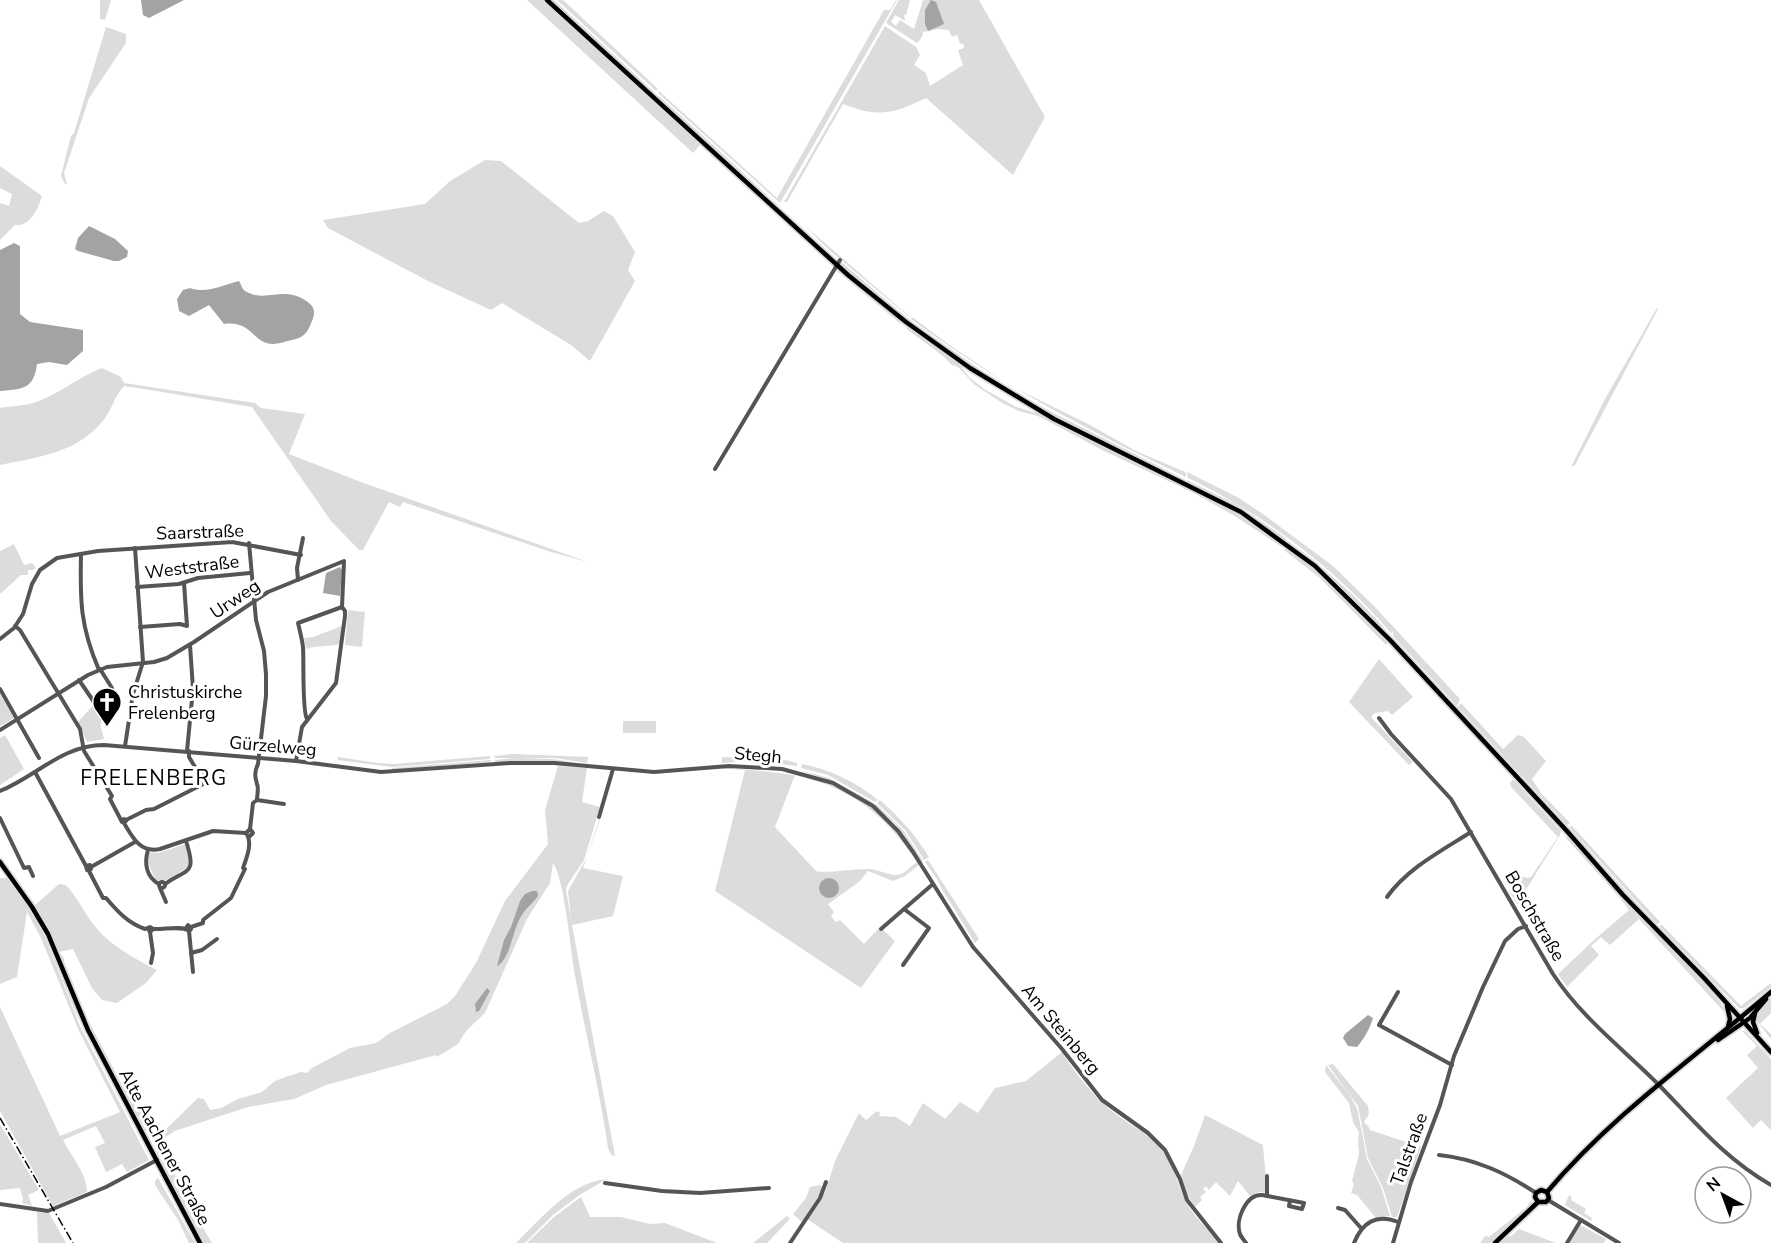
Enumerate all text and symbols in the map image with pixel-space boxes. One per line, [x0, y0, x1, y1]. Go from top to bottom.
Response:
street label: Saarstraße [156, 518, 244, 546]
street label: Weststraße [144, 549, 240, 585]
street label: Urweg [205, 574, 265, 624]
place label: Christuskirche Frelenberg [128, 680, 242, 725]
church icon: Christuskirche Frelenberg [91, 686, 123, 728]
street label: Gürzelweg [228, 730, 318, 762]
street label: Stegh [733, 741, 783, 769]
district label: FRELENBERG [80, 764, 228, 792]
street label: Boschstraße [1499, 866, 1571, 966]
street label: Am Steinberg [1016, 979, 1106, 1079]
street label: Alte Aachener Straße [114, 1064, 216, 1230]
street label: Talstraße [1385, 1109, 1433, 1189]
north arrow [1693, 1165, 1753, 1225]
text: N [1702, 1172, 1726, 1197]

